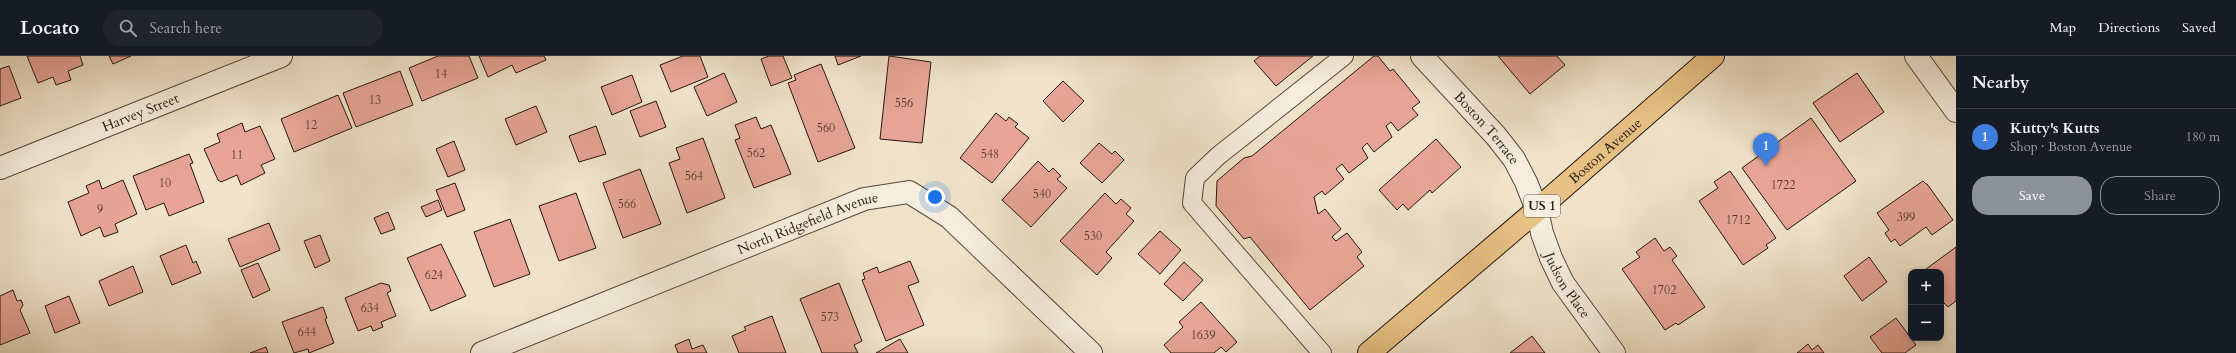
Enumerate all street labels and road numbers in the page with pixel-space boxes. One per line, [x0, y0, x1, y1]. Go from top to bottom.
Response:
street label: Boston Terrace [1450, 87, 1524, 167]
street label: Harvey Street [99, 88, 182, 136]
street label: Boston Avenue [1565, 113, 1646, 188]
street label: North Ridgefield Avenue [734, 187, 880, 259]
road number: US 1 [1524, 195, 1560, 217]
street label: Judson Place [1539, 248, 1595, 322]

